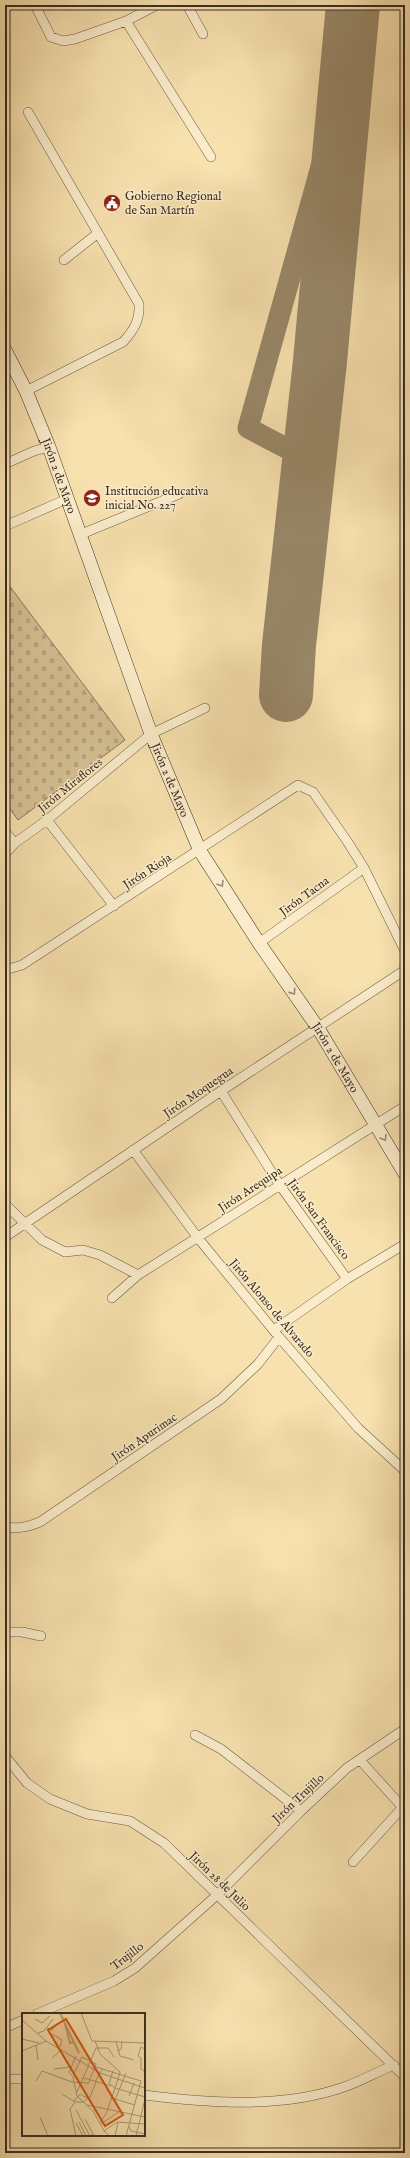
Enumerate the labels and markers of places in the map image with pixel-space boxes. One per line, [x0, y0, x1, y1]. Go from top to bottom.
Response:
place label: Gobierno Regional de San Martín [125, 189, 222, 218]
public building icon: Gobierno Regional de San Martín [102, 193, 122, 213]
place label: Institución educativa inicial No. 227 [105, 484, 209, 513]
school or university icon: Institución educativa inicial No. 227 [82, 488, 102, 508]

